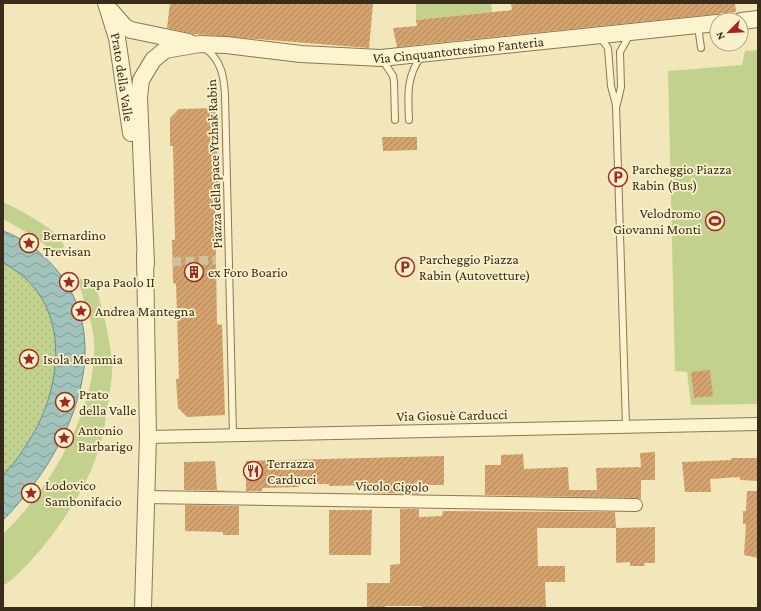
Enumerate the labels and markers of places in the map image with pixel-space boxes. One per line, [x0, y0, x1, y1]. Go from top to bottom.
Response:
place label: Parcheggio Piazza Rabin (Bus) [632, 161, 732, 194]
parking icon: Parcheggio Piazza Rabin (Bus) [607, 166, 629, 188]
place label: Velodromo Giovanni Monti [613, 205, 701, 237]
sports icon: Velodromo Giovanni Monti [704, 210, 726, 232]
place label: Bernardino Trevisan [43, 227, 106, 259]
place icon: Bernardino Trevisan [18, 232, 40, 254]
place label: Parcheggio Piazza Rabin (Autovetture) [419, 251, 530, 284]
parking icon: Parcheggio Piazza Rabin (Autovetture) [394, 256, 416, 278]
building icon: ex Foro Boario [183, 261, 205, 283]
place label: ex Foro Boario [208, 264, 288, 280]
place icon: Papa Paolo II [58, 271, 80, 293]
place label: Papa Paolo II [83, 274, 155, 290]
place icon: Andrea Mantegna [70, 300, 92, 322]
place label: Andrea Mantegna [95, 303, 195, 319]
place icon: Isola Memmia [18, 348, 40, 370]
place label: Isola Memmia [43, 351, 123, 367]
place label: Prato della Valle [79, 386, 136, 418]
place icon: Prato della Valle [54, 391, 76, 413]
place label: Antonio Barbarigo [78, 422, 133, 454]
place icon: Antonio Barbarigo [53, 427, 75, 449]
place label: Terrazza Carducci [267, 455, 317, 487]
restaurant icon: Terrazza Carducci [242, 460, 264, 482]
place label: Lodovico Sambonifacio [45, 477, 122, 509]
place icon: Lodovico Sambonifacio [20, 482, 42, 504]

